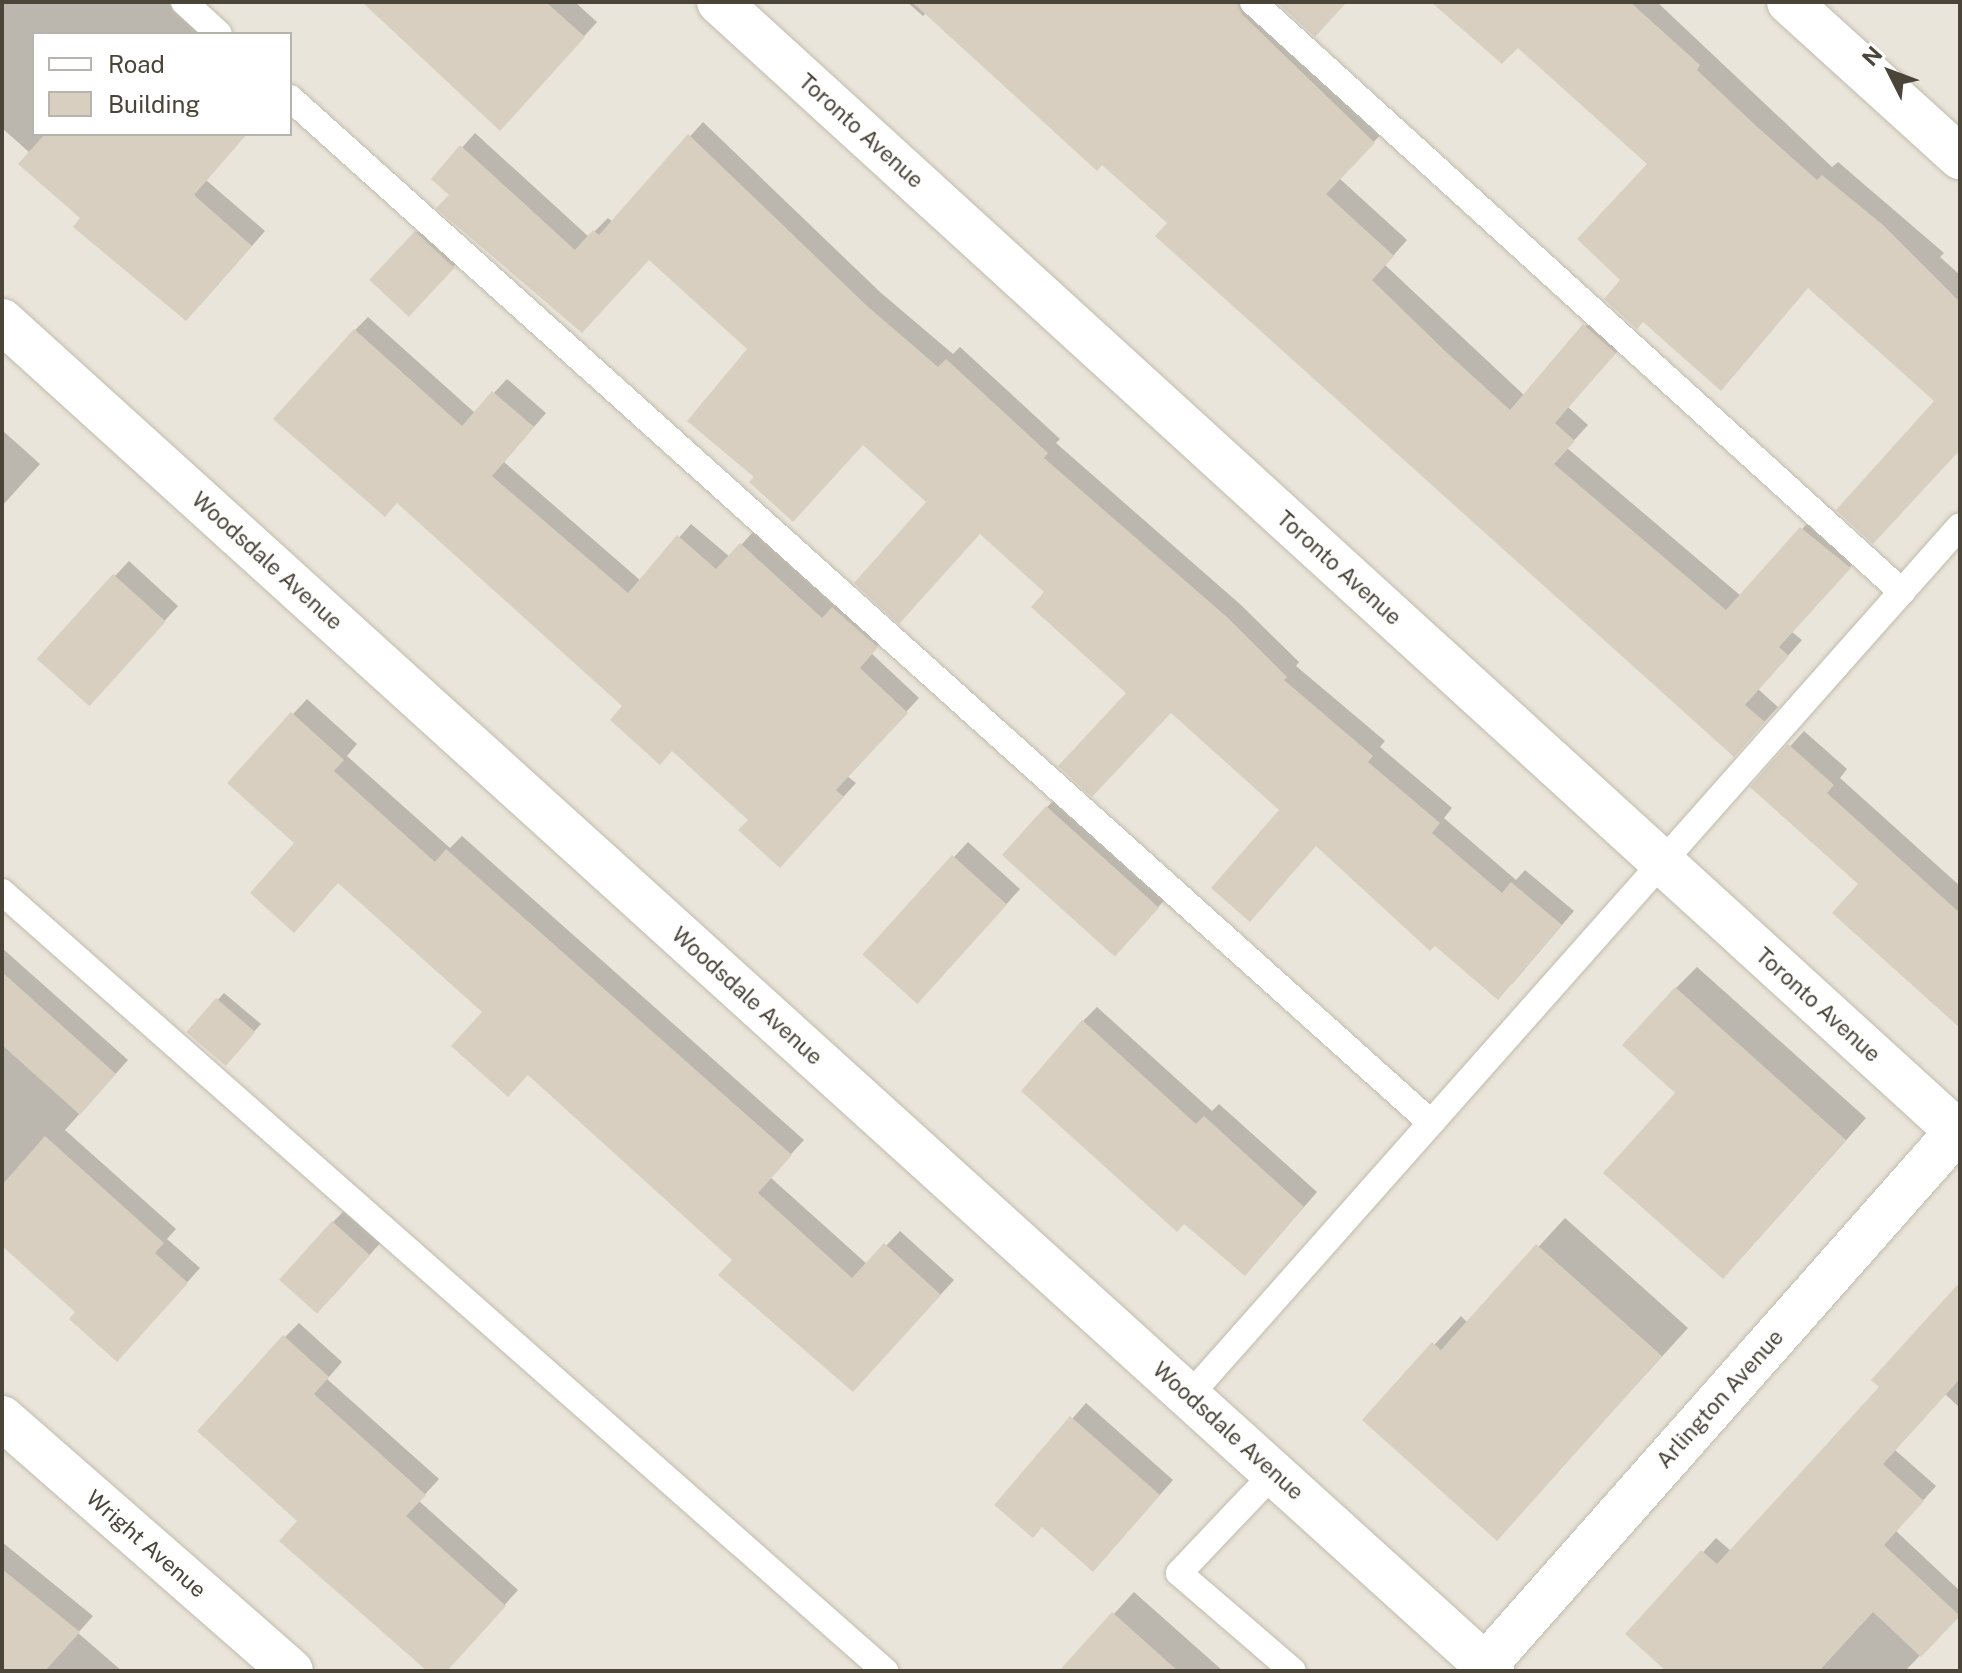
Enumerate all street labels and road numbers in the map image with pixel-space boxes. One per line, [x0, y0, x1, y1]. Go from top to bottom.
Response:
street label: Toronto Avenue [793, 68, 929, 194]
street label: Woodsdale Avenue [186, 486, 348, 636]
street label: Toronto Avenue [1271, 505, 1407, 631]
street label: Woodsdale Avenue [666, 921, 828, 1071]
street label: Toronto Avenue [1750, 942, 1886, 1068]
street label: Arlington Avenue [1651, 1324, 1789, 1474]
street label: Woodsdale Avenue [1147, 1356, 1309, 1506]
street label: Wright Avenue [81, 1485, 211, 1603]

